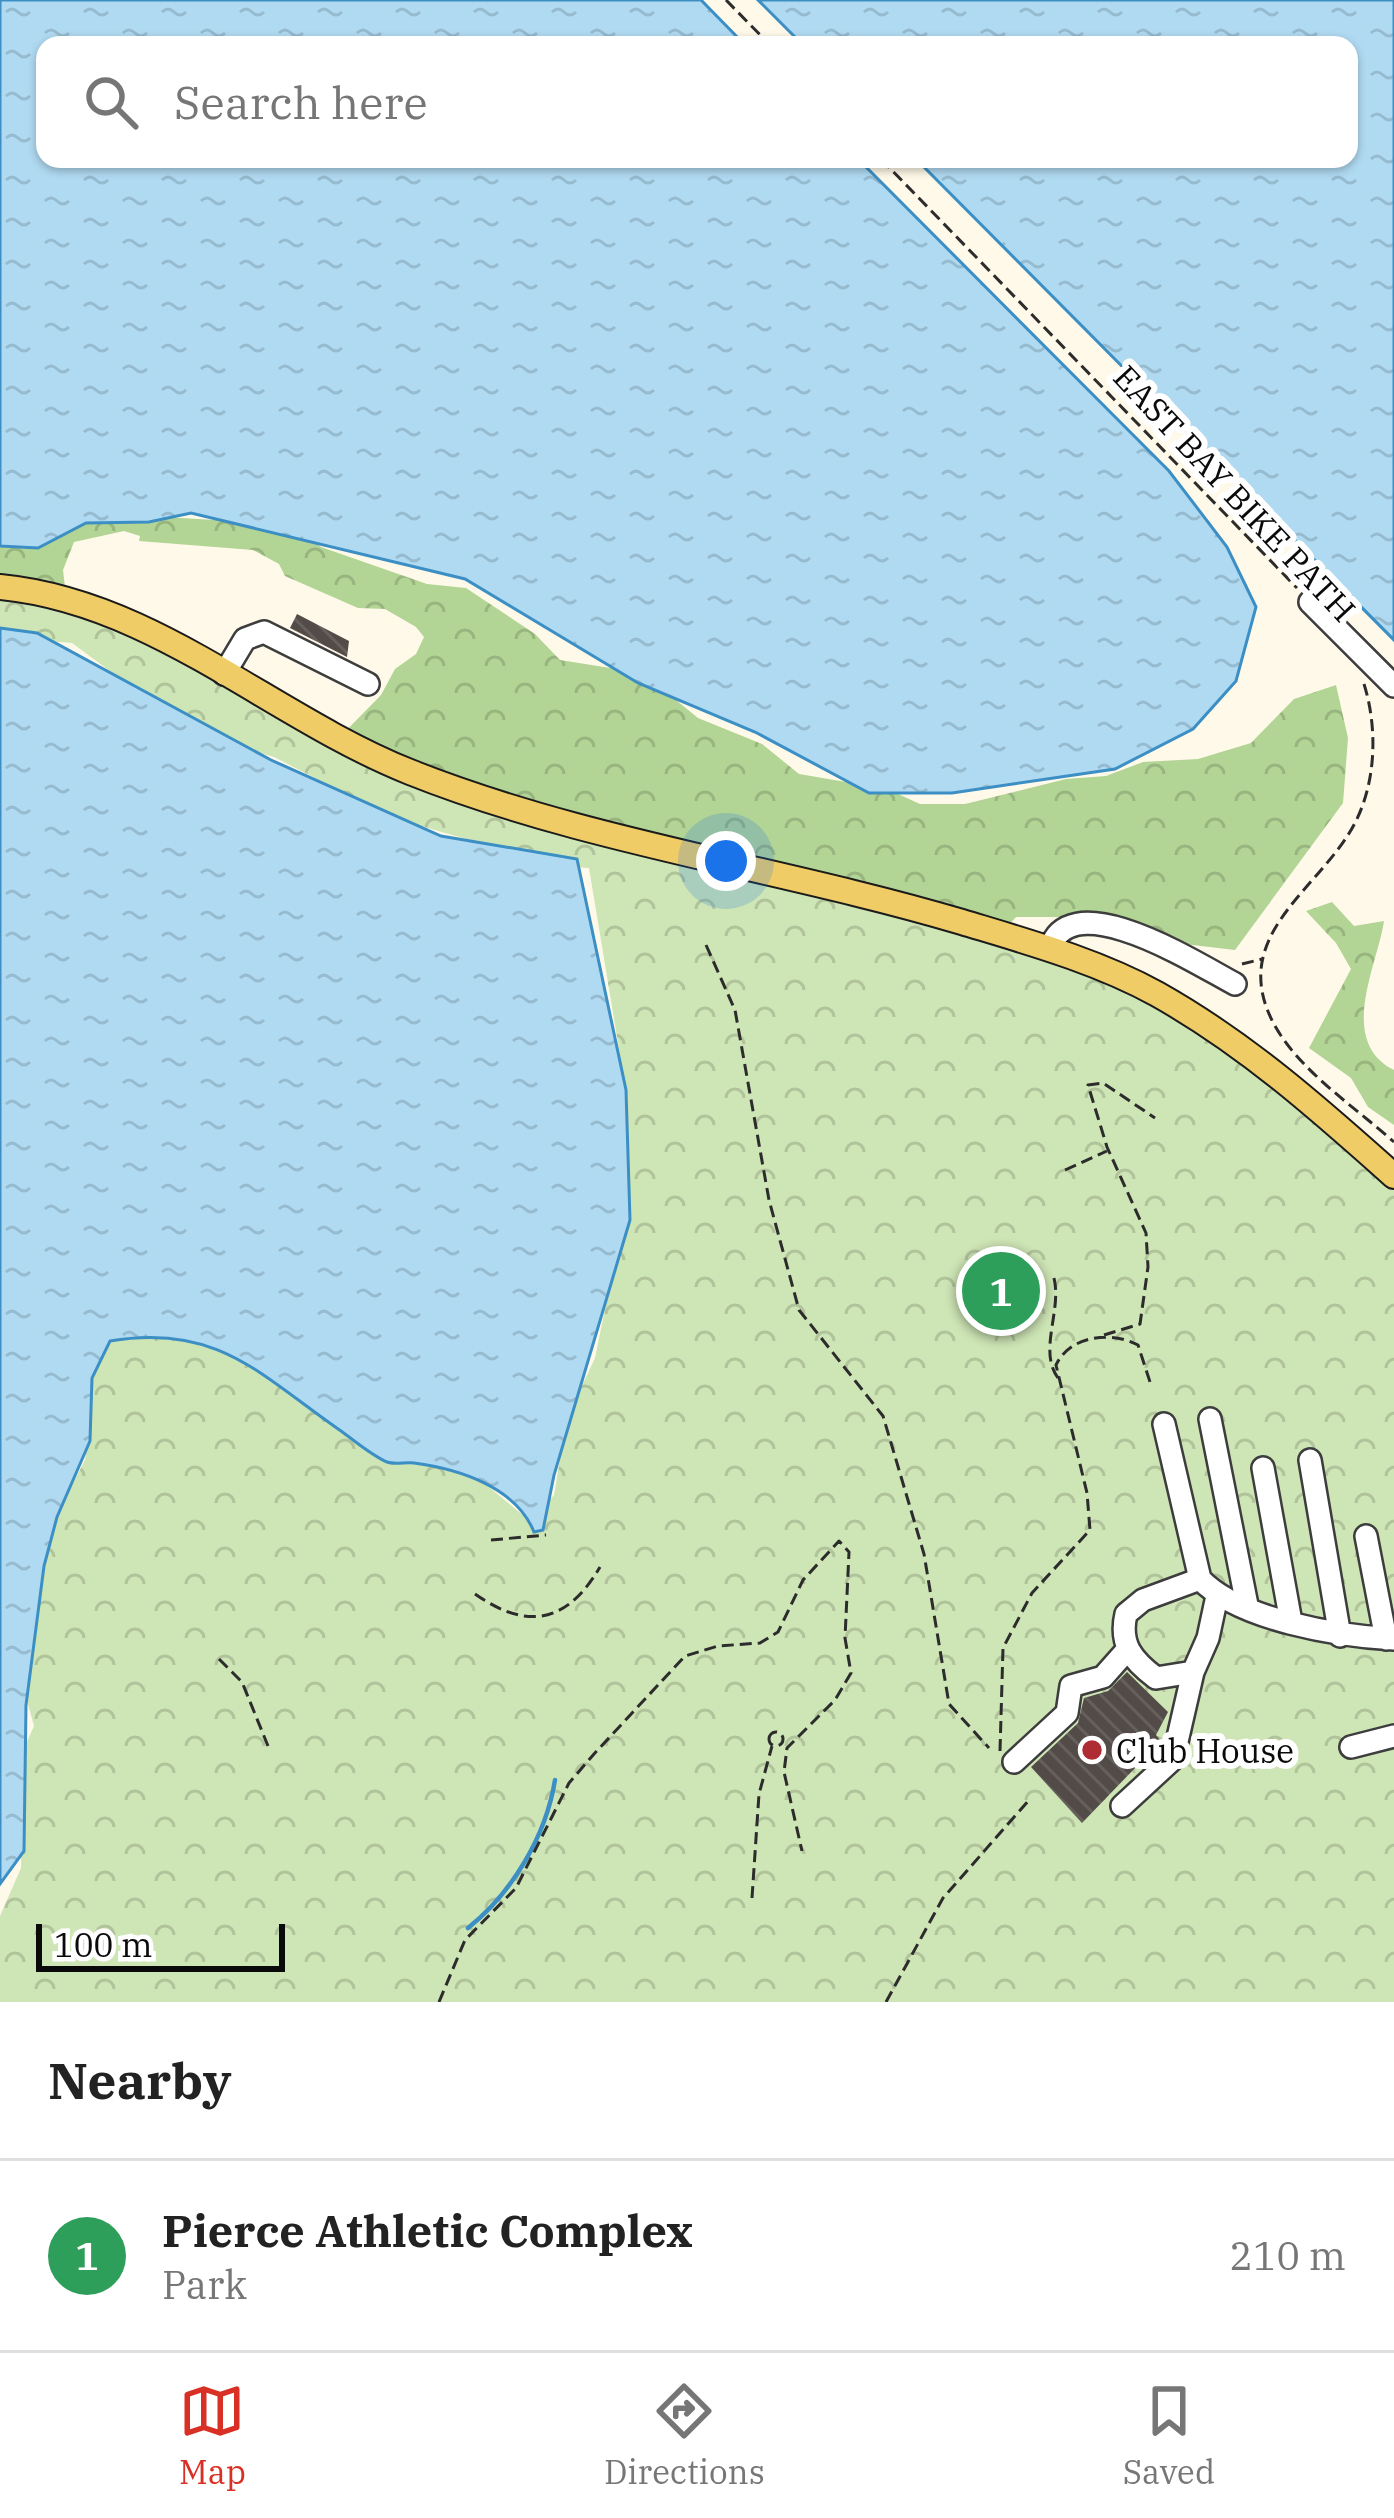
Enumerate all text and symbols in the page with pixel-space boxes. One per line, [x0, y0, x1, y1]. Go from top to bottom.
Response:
search box [36, 36, 1358, 168]
icon: search [78, 69, 144, 135]
text: Search here [174, 73, 428, 131]
street label: EAST BAY BIKE PATH [1105, 355, 1365, 631]
your location [696, 831, 756, 891]
pin: 1 [962, 1246, 1040, 1336]
place label: Club House [1116, 1729, 1294, 1772]
marker: Club House [1079, 1737, 1105, 1763]
scale bar [36, 1918, 285, 1971]
text: 100 m [54, 1923, 153, 1966]
text: Nearby [48, 2047, 232, 2113]
text: Pierce Athletic Complex [162, 2201, 693, 2259]
text: 1 [75, 2230, 99, 2281]
text: 210 m [1230, 2230, 1346, 2281]
text: Park [162, 2259, 247, 2310]
tab: Map [179, 2378, 246, 2493]
tab: Directions [604, 2378, 765, 2493]
tab: Saved [1123, 2378, 1215, 2493]

